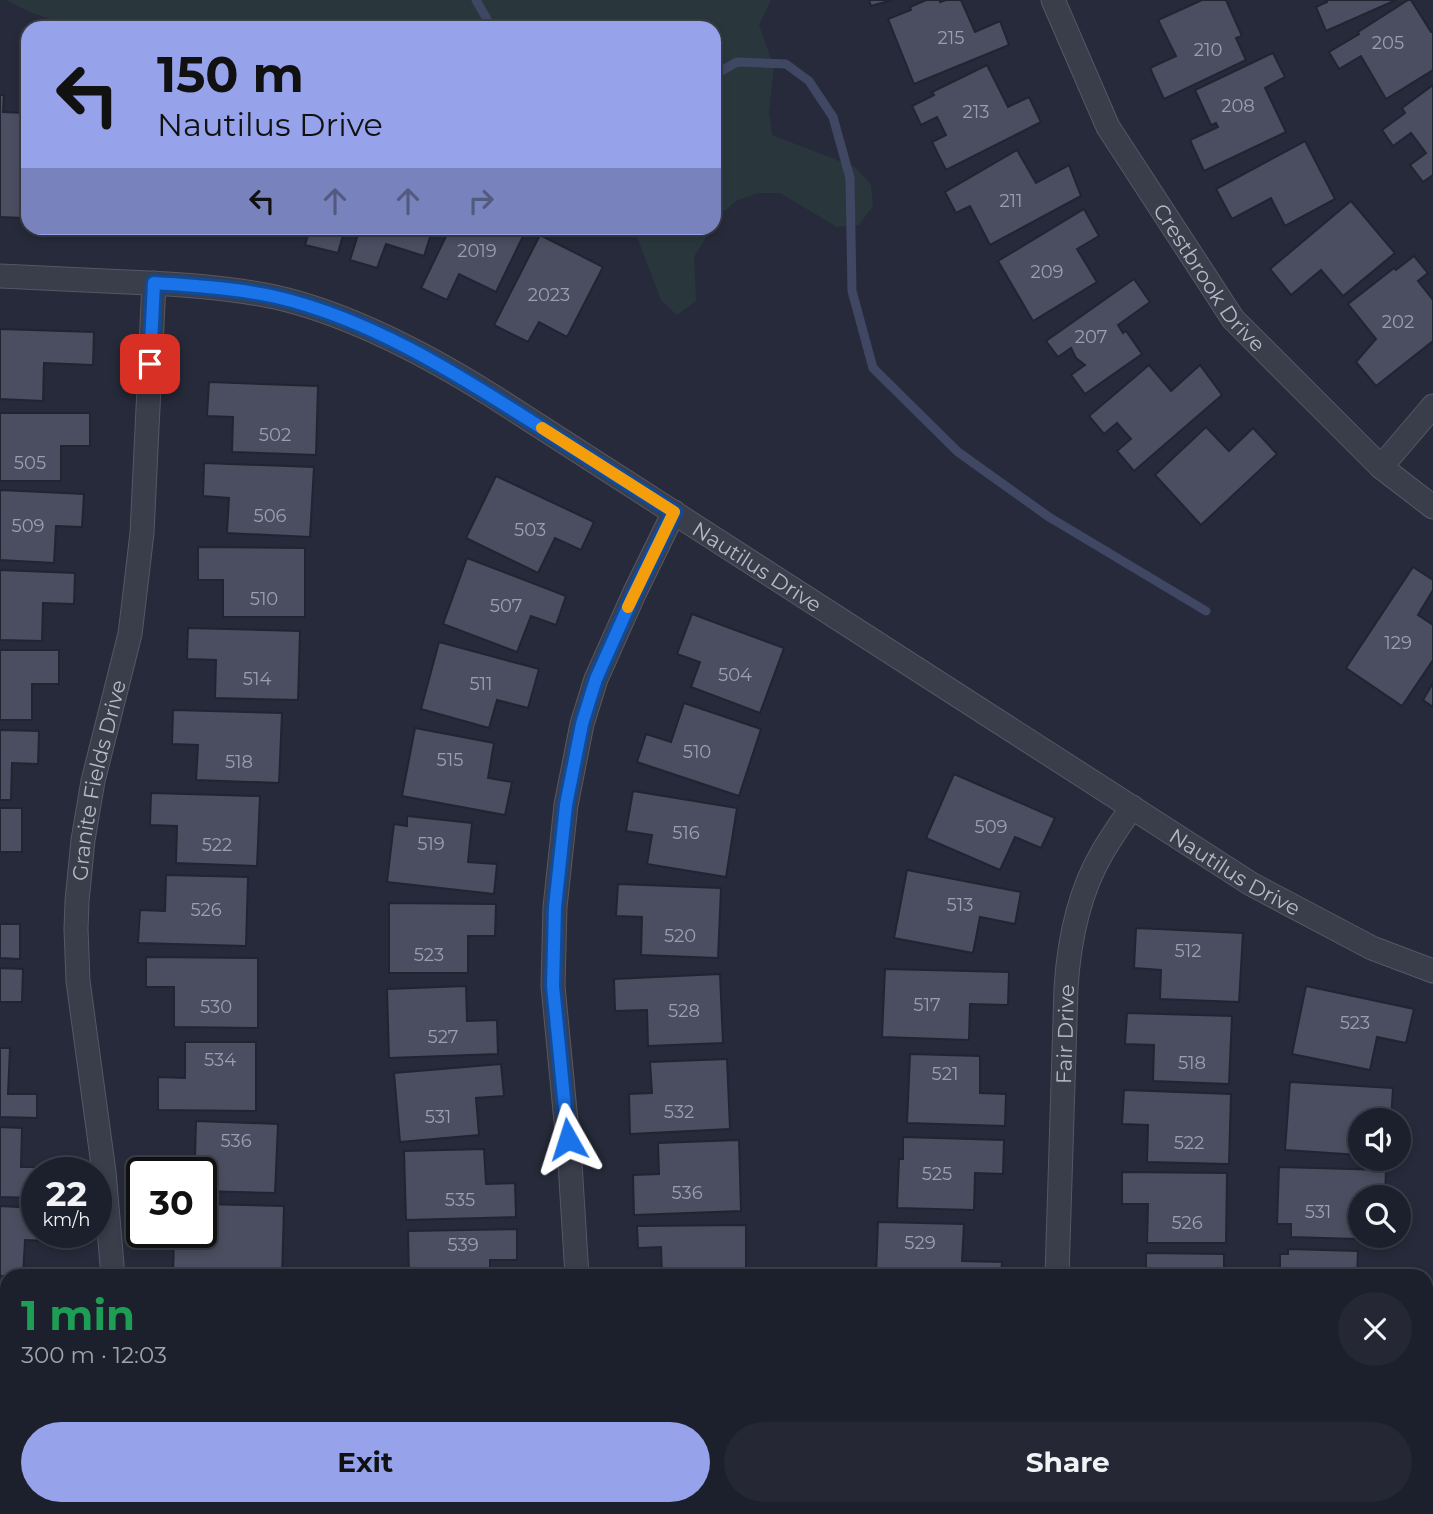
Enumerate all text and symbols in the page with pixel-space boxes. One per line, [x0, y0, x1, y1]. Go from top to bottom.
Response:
house number: 215 [938, 27, 964, 49]
house number: 205 [1372, 32, 1404, 54]
house number: 210 [1194, 39, 1222, 61]
text: 150 m [157, 45, 304, 104]
icon: left [42, 49, 133, 140]
house number: 208 [1221, 95, 1255, 117]
house number: 213 [963, 101, 989, 123]
text: Nautilus Drive [157, 105, 383, 144]
icon: left [243, 182, 281, 220]
icon: ahead [316, 182, 354, 220]
icon: ahead [389, 182, 427, 220]
icon: right [462, 182, 500, 220]
house number: 211 [999, 190, 1023, 212]
street label: Crestbrook Drive [1148, 198, 1271, 357]
house number: 2019 [457, 240, 497, 262]
house number: 209 [1030, 261, 1064, 283]
house number: 2023 [528, 284, 570, 306]
house number: 202 [1382, 311, 1414, 333]
house number: 207 [1075, 326, 1107, 348]
pin [120, 334, 180, 394]
icon: arrive [131, 345, 169, 383]
house number: 502 [259, 424, 291, 446]
house number: 505 [14, 452, 46, 474]
house number: 506 [253, 505, 287, 527]
house number: 509 [11, 515, 45, 537]
street label: Nautilus Drive [688, 516, 826, 617]
house number: 503 [514, 519, 546, 541]
house number: 510 [250, 588, 278, 610]
house number: 507 [490, 595, 522, 617]
house number: 129 [1384, 632, 1412, 654]
house number: 504 [718, 664, 752, 686]
house number: 514 [243, 668, 271, 690]
house number: 511 [469, 673, 493, 695]
street label: Granite Fields Drive [67, 677, 130, 882]
house number: 510 [683, 741, 711, 763]
house number: 515 [437, 749, 463, 771]
house number: 518 [225, 751, 253, 773]
house number: 509 [974, 816, 1008, 838]
house number: 516 [672, 822, 700, 844]
street label: Nautilus Drive [1165, 823, 1305, 920]
house number: 519 [417, 833, 445, 855]
house number: 522 [202, 834, 232, 856]
house number: 513 [947, 894, 973, 916]
house number: 526 [190, 899, 222, 921]
house number: 520 [664, 925, 696, 947]
house number: 512 [1175, 940, 1201, 962]
house number: 523 [414, 944, 444, 966]
street label: Fair Drive [1051, 984, 1079, 1084]
house number: 517 [913, 994, 941, 1016]
house number: 530 [200, 996, 232, 1018]
house number: 528 [668, 1000, 700, 1022]
house number: 523 [1340, 1012, 1370, 1034]
house number: 527 [428, 1026, 458, 1048]
house number: 534 [204, 1049, 236, 1071]
house number: 518 [1178, 1052, 1206, 1074]
house number: 521 [932, 1063, 958, 1085]
house number: 532 [664, 1101, 694, 1123]
position arrow [531, 1102, 605, 1176]
house number: 531 [425, 1106, 451, 1128]
map controls [1348, 1108, 1411, 1248]
button: sound [1348, 1108, 1411, 1171]
house number: 536 [220, 1130, 252, 1152]
house number: 522 [1174, 1132, 1204, 1154]
speed limit sign: 30 [126, 1157, 217, 1248]
house number: 525 [922, 1163, 952, 1185]
text: 22 [46, 1172, 87, 1215]
house number: 536 [671, 1182, 703, 1204]
button: search [1348, 1185, 1411, 1248]
house number: 535 [445, 1189, 475, 1211]
house number: 531 [1305, 1201, 1331, 1223]
text: km/h [42, 1209, 91, 1231]
house number: 526 [1171, 1212, 1203, 1234]
house number: 529 [904, 1232, 936, 1254]
house number: 539 [447, 1234, 479, 1256]
text: 1 min [21, 1289, 135, 1341]
button: close [1338, 1292, 1412, 1366]
text: 300 m · 12:03 [21, 1341, 167, 1369]
button: Exit [21, 1422, 710, 1502]
button: Share [724, 1422, 1412, 1502]

